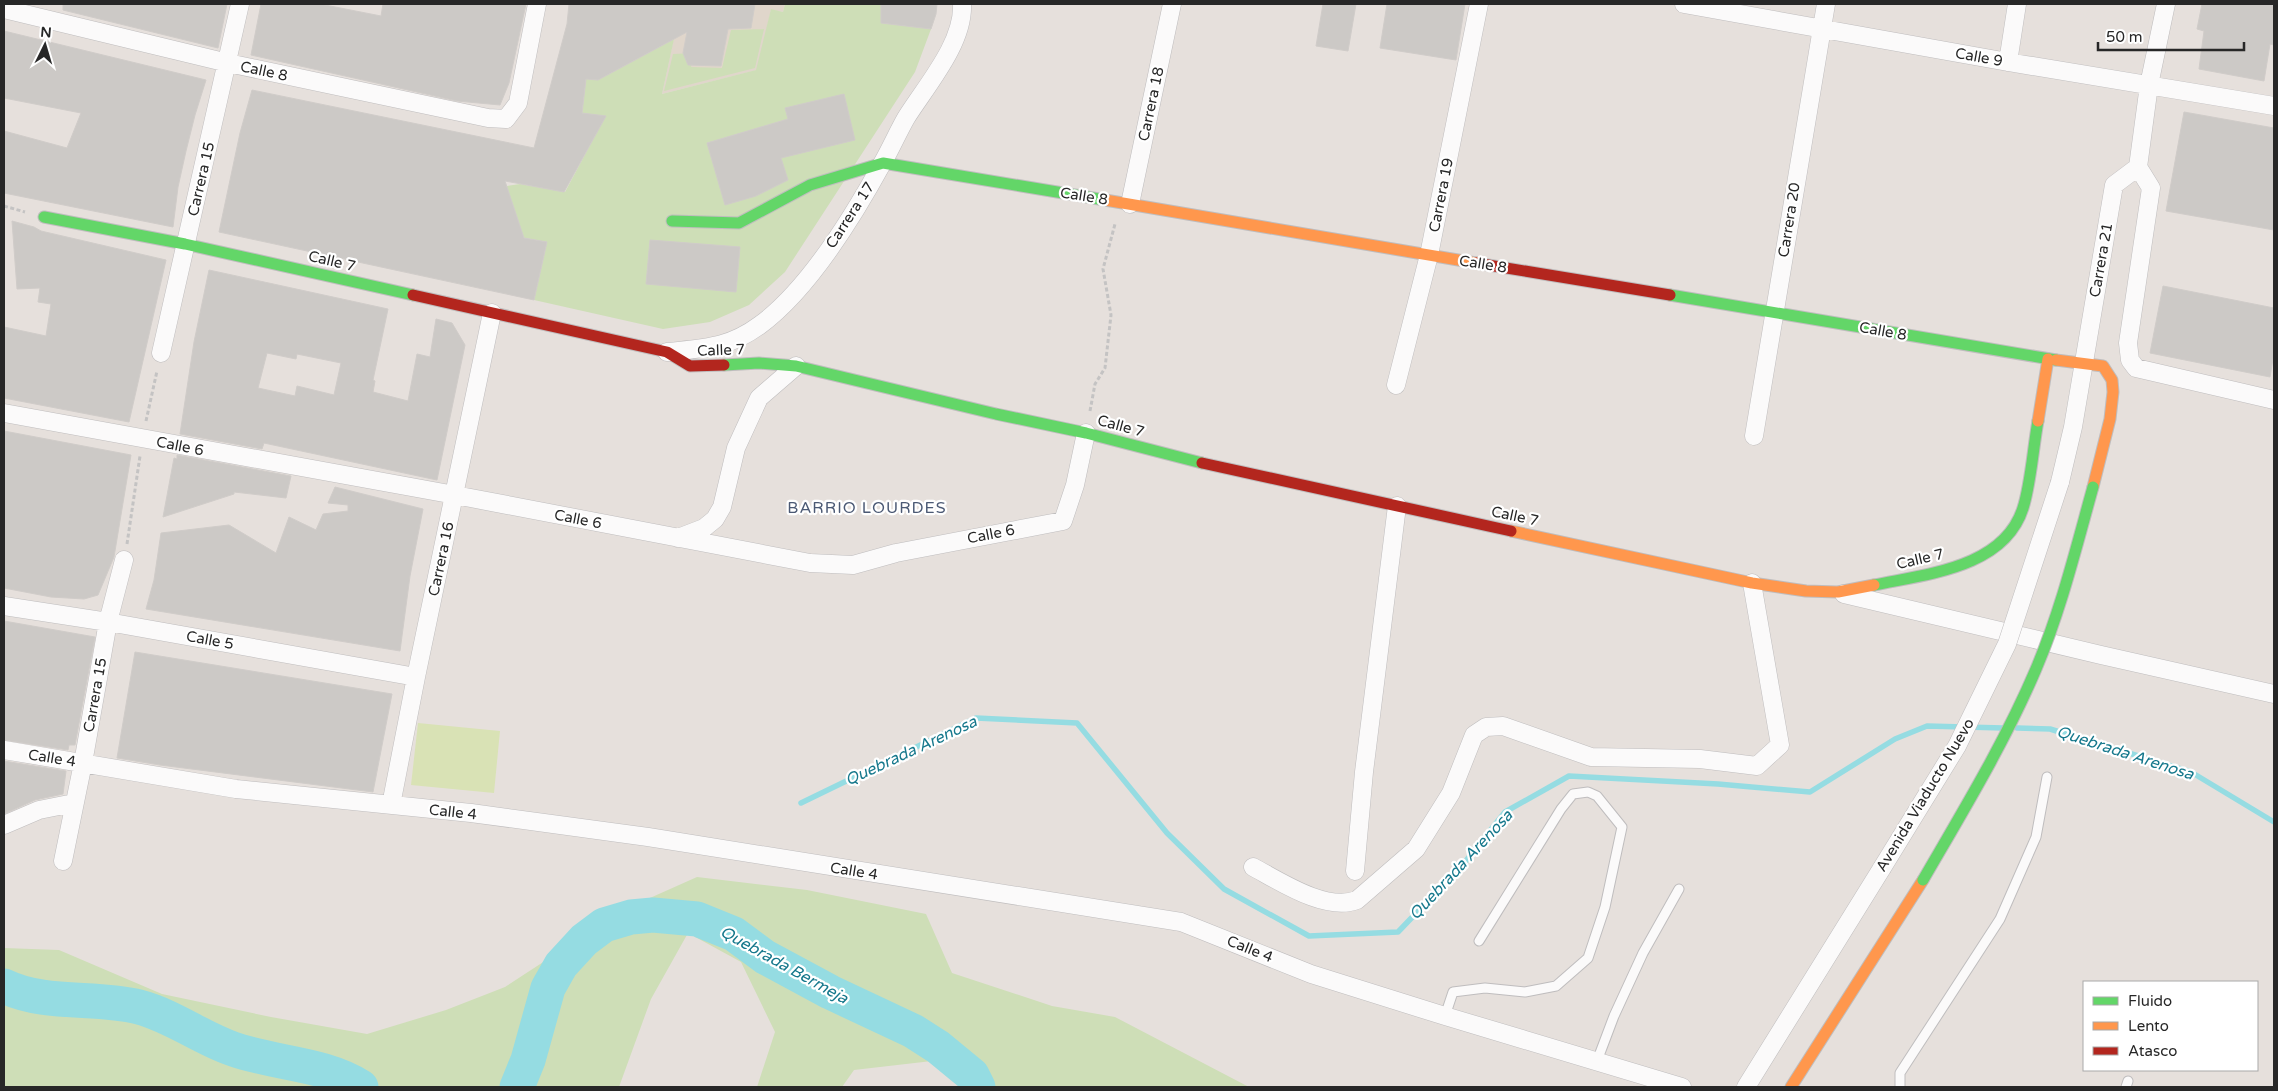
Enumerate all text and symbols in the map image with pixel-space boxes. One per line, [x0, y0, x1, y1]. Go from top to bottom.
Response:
north arrow [20, 20, 70, 70]
scale bar [2098, 20, 2244, 52]
text: N [40, 24, 52, 42]
text: 50 m [2106, 28, 2143, 46]
street label: Calle 9 [1954, 44, 2004, 70]
street label: Calle 8 [239, 57, 289, 85]
street label: Carrera 18 [1134, 65, 1168, 143]
street label: Carrera 15 [184, 140, 218, 218]
street label: Carrera 19 [1425, 156, 1457, 234]
street label: Carrera 17 [822, 178, 878, 252]
street label: Carrera 20 [1774, 181, 1804, 259]
street label: Calle 8 [1059, 183, 1109, 209]
street label: Carrera 21 [2086, 221, 2116, 299]
street label: Calle 7 [307, 247, 357, 275]
street label: Calle 8 [1458, 251, 1508, 277]
street label: Calle 8 [1858, 318, 1908, 344]
street label: Calle 7 [697, 340, 745, 360]
street label: Calle 7 [1095, 411, 1147, 441]
street label: Calle 6 [155, 433, 205, 459]
district label: BARRIO LOURDES [787, 498, 947, 518]
street label: Calle 7 [1490, 502, 1540, 530]
street label: Calle 6 [553, 506, 603, 532]
street label: Carrera 16 [424, 520, 458, 598]
street label: Calle 6 [966, 521, 1016, 547]
street label: Calle 7 [1895, 545, 1945, 573]
street label: Calle 5 [185, 627, 235, 653]
street label: Carrera 15 [80, 656, 110, 734]
water label: Quebrada Arenosa [842, 711, 981, 790]
street label: Avenida Viaducto Nuevo [1872, 715, 1978, 875]
water label: Quebrada Arenosa [2054, 721, 2197, 785]
street label: Calle 4 [27, 745, 77, 771]
street label: Calle 4 [428, 801, 478, 823]
water label: Quebrada Arenosa [1405, 805, 1518, 924]
street label: Calle 4 [829, 858, 879, 884]
water label: Quebrada Bermeja [717, 922, 852, 1009]
street label: Calle 4 [1224, 932, 1276, 966]
legend [2083, 981, 2258, 1071]
text: Fluido [2128, 992, 2172, 1010]
text: Lento [2128, 1017, 2169, 1035]
text: Atasco [2128, 1042, 2177, 1060]

